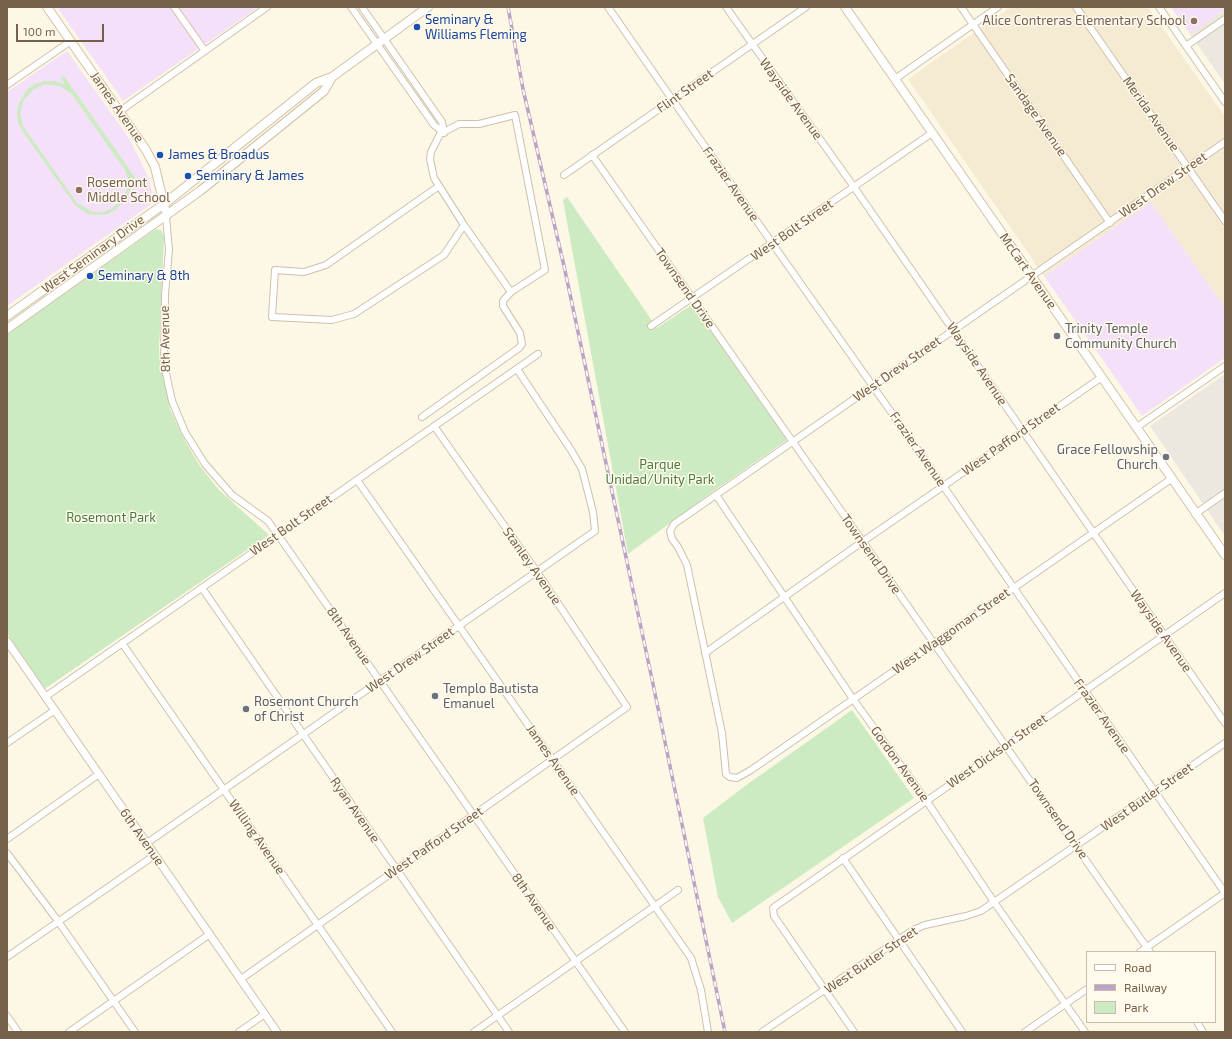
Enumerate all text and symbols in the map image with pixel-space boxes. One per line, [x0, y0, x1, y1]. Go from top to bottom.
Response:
place label: Seminary & Williams Fleming [425, 12, 527, 43]
place label: Alice Contreras Elementary School [983, 13, 1186, 29]
scale bar [18, 16, 106, 42]
marker: Alice Contreras Elementary School [1189, 16, 1199, 26]
marker: Seminary & Williams Fleming [412, 22, 422, 32]
text: 100 m [23, 24, 55, 38]
street label: Wayside Avenue [756, 55, 826, 143]
street label: Flint Street [654, 66, 716, 116]
street label: James Avenue [87, 69, 147, 145]
street label: Sandage Avenue [1002, 71, 1070, 159]
street label: Merida Avenue [1119, 74, 1183, 154]
street label: Frazier Avenue [699, 144, 763, 224]
place label: James & Broadus [168, 147, 269, 163]
street label: West Drew Street [1116, 149, 1210, 221]
marker: James & Broadus [155, 150, 165, 160]
place label: Seminary & James [196, 168, 304, 184]
marker: Seminary & James [183, 171, 193, 181]
place label: Rosemont Middle School [87, 175, 170, 206]
marker: Rosemont Middle School [74, 185, 84, 195]
street label: West Bolt Street [748, 196, 836, 264]
street label: West Seminary Drive [39, 212, 147, 296]
street label: McCart Avenue [996, 230, 1060, 312]
street label: Townsend Drive [652, 245, 718, 331]
place label: Seminary & 8th [98, 268, 190, 284]
marker: Seminary & 8th [85, 271, 95, 281]
street label: 8th Avenue [157, 305, 173, 373]
street label: Wayside Avenue [943, 319, 1011, 409]
place label: Trinity Temple Community Church [1065, 321, 1177, 352]
marker: Trinity Temple Community Church [1052, 331, 1062, 341]
street label: West Drew Street [850, 333, 944, 405]
street label: West Pafford Street [959, 399, 1063, 479]
street label: Frazier Avenue [886, 409, 950, 489]
place label: Grace Fellowship Church [1057, 442, 1158, 473]
marker: Grace Fellowship Church [1161, 452, 1171, 462]
park label: Parque Unidad/Unity Park [606, 457, 714, 488]
street label: West Bolt Street [247, 491, 335, 559]
park label: Rosemont Park [66, 510, 156, 526]
street label: Townsend Drive [838, 511, 904, 597]
street label: Stanley Avenue [500, 524, 564, 608]
street label: West Waggoman Street [889, 585, 1013, 677]
street label: Wayside Avenue [1127, 587, 1195, 675]
street label: 8th Avenue [323, 604, 375, 668]
street label: West Drew Street [363, 624, 457, 696]
street label: Frazier Avenue [1070, 676, 1134, 756]
place label: Templo Bautista Emanuel [443, 681, 539, 712]
marker: Templo Bautista Emanuel [430, 691, 440, 701]
place label: Rosemont Church of Christ [254, 694, 358, 725]
marker: Rosemont Church of Christ [241, 704, 251, 714]
street label: West Dickson Street [944, 711, 1050, 791]
street label: James Avenue [523, 722, 583, 798]
street label: Gordon Avenue [867, 723, 933, 805]
street label: West Butler Street [1098, 759, 1196, 835]
street label: Ryan Avenue [327, 774, 383, 846]
street label: Townsend Drive [1025, 776, 1091, 862]
street label: Willing Avenue [225, 797, 289, 877]
street label: West Pafford Street [382, 803, 486, 883]
street label: 6th Avenue [117, 805, 167, 869]
street label: 8th Avenue [508, 870, 560, 934]
street label: West Butler Street [821, 923, 921, 997]
legend [1086, 951, 1216, 1023]
text: Road [1124, 960, 1152, 974]
text: Railway [1124, 980, 1167, 994]
text: Park [1124, 1000, 1149, 1014]

